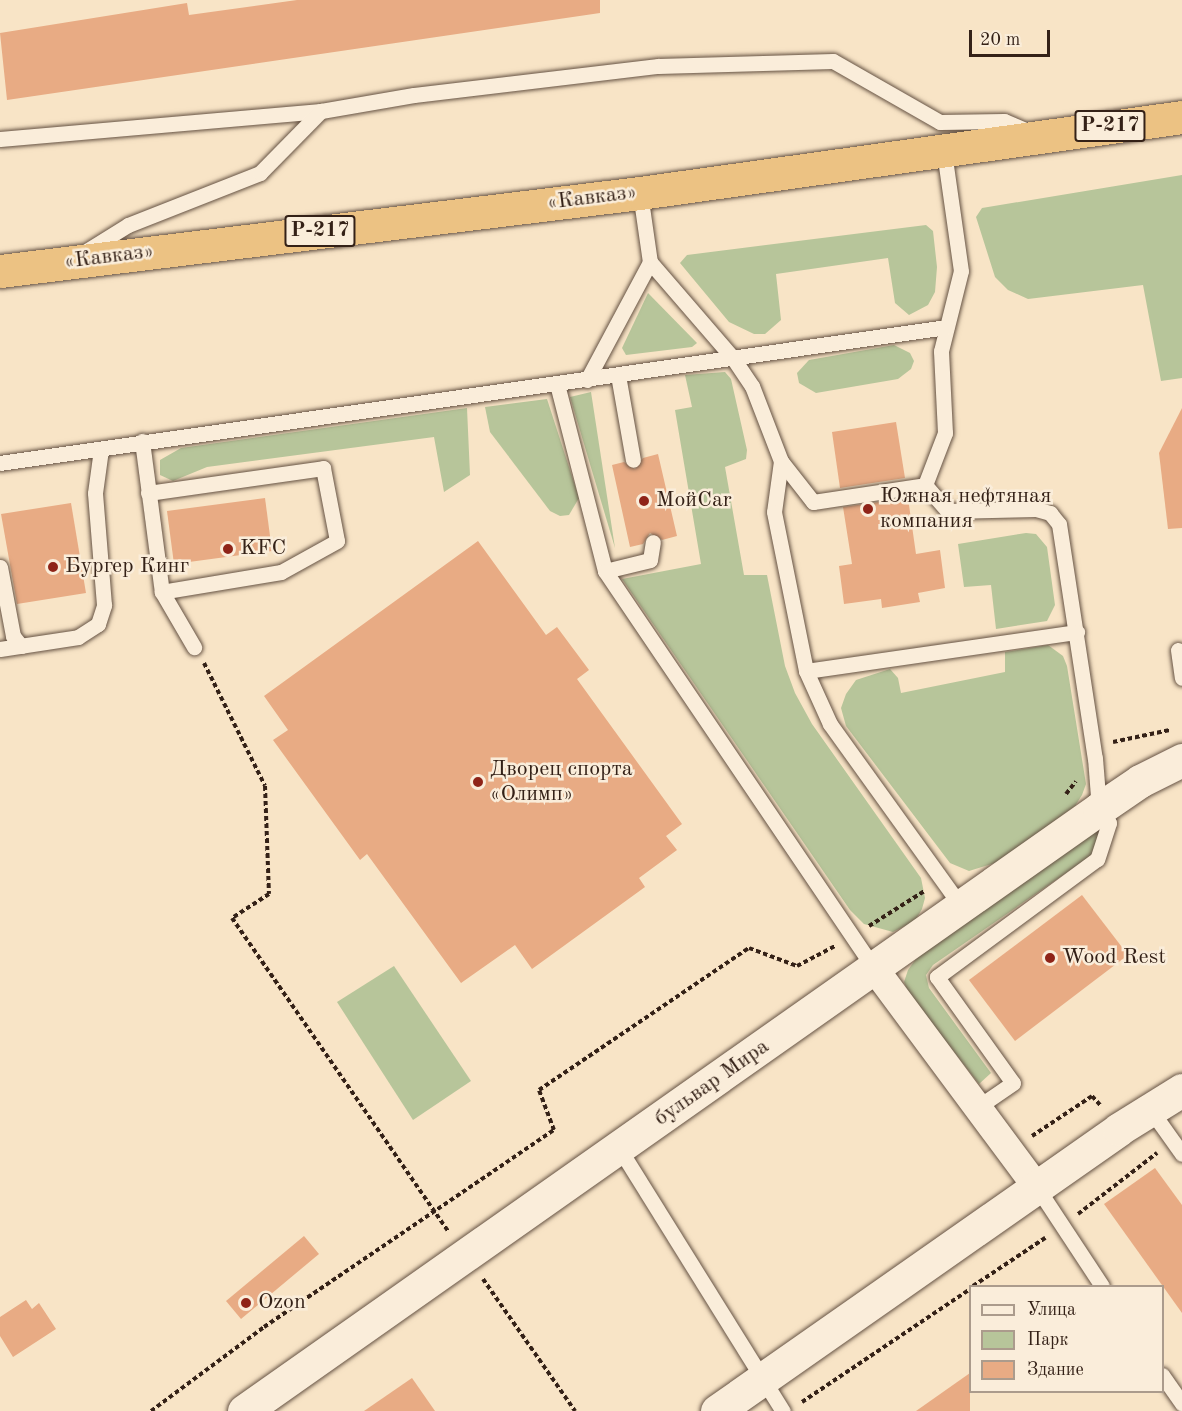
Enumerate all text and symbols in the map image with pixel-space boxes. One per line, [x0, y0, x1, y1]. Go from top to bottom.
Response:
scale bar [972, 18, 1053, 56]
text: 20 m [980, 31, 1020, 49]
road number: Р-217 [1074, 108, 1146, 144]
street label: «Кавказ» [546, 179, 638, 217]
road number: Р-217 [284, 213, 356, 249]
street label: «Кавказ» [63, 238, 155, 276]
place label: Южная нефтяная компания [880, 483, 1051, 534]
place label: МойCar [656, 488, 732, 514]
marker: МойCar [637, 494, 651, 508]
marker: Южная нефтяная компания [861, 502, 875, 516]
place label: KFC [240, 536, 286, 562]
marker: KFC [221, 542, 235, 556]
place label: Бургер Кинг [65, 554, 189, 580]
marker: Бургер Кинг [46, 560, 60, 574]
place label: Дворец спорта «Олимп» [490, 756, 633, 807]
marker: Дворец спорта «Олимп» [471, 775, 485, 789]
place label: Wood Rest [1062, 945, 1166, 971]
marker: Wood Rest [1043, 951, 1057, 965]
street label: бульвар Мира [649, 1034, 775, 1132]
legend [969, 1285, 1164, 1393]
place label: Ozon [258, 1290, 306, 1316]
marker: Ozon [239, 1296, 253, 1310]
text: Улица [1027, 1301, 1076, 1319]
text: Парк [1027, 1331, 1068, 1349]
text: Здание [1027, 1361, 1084, 1379]

